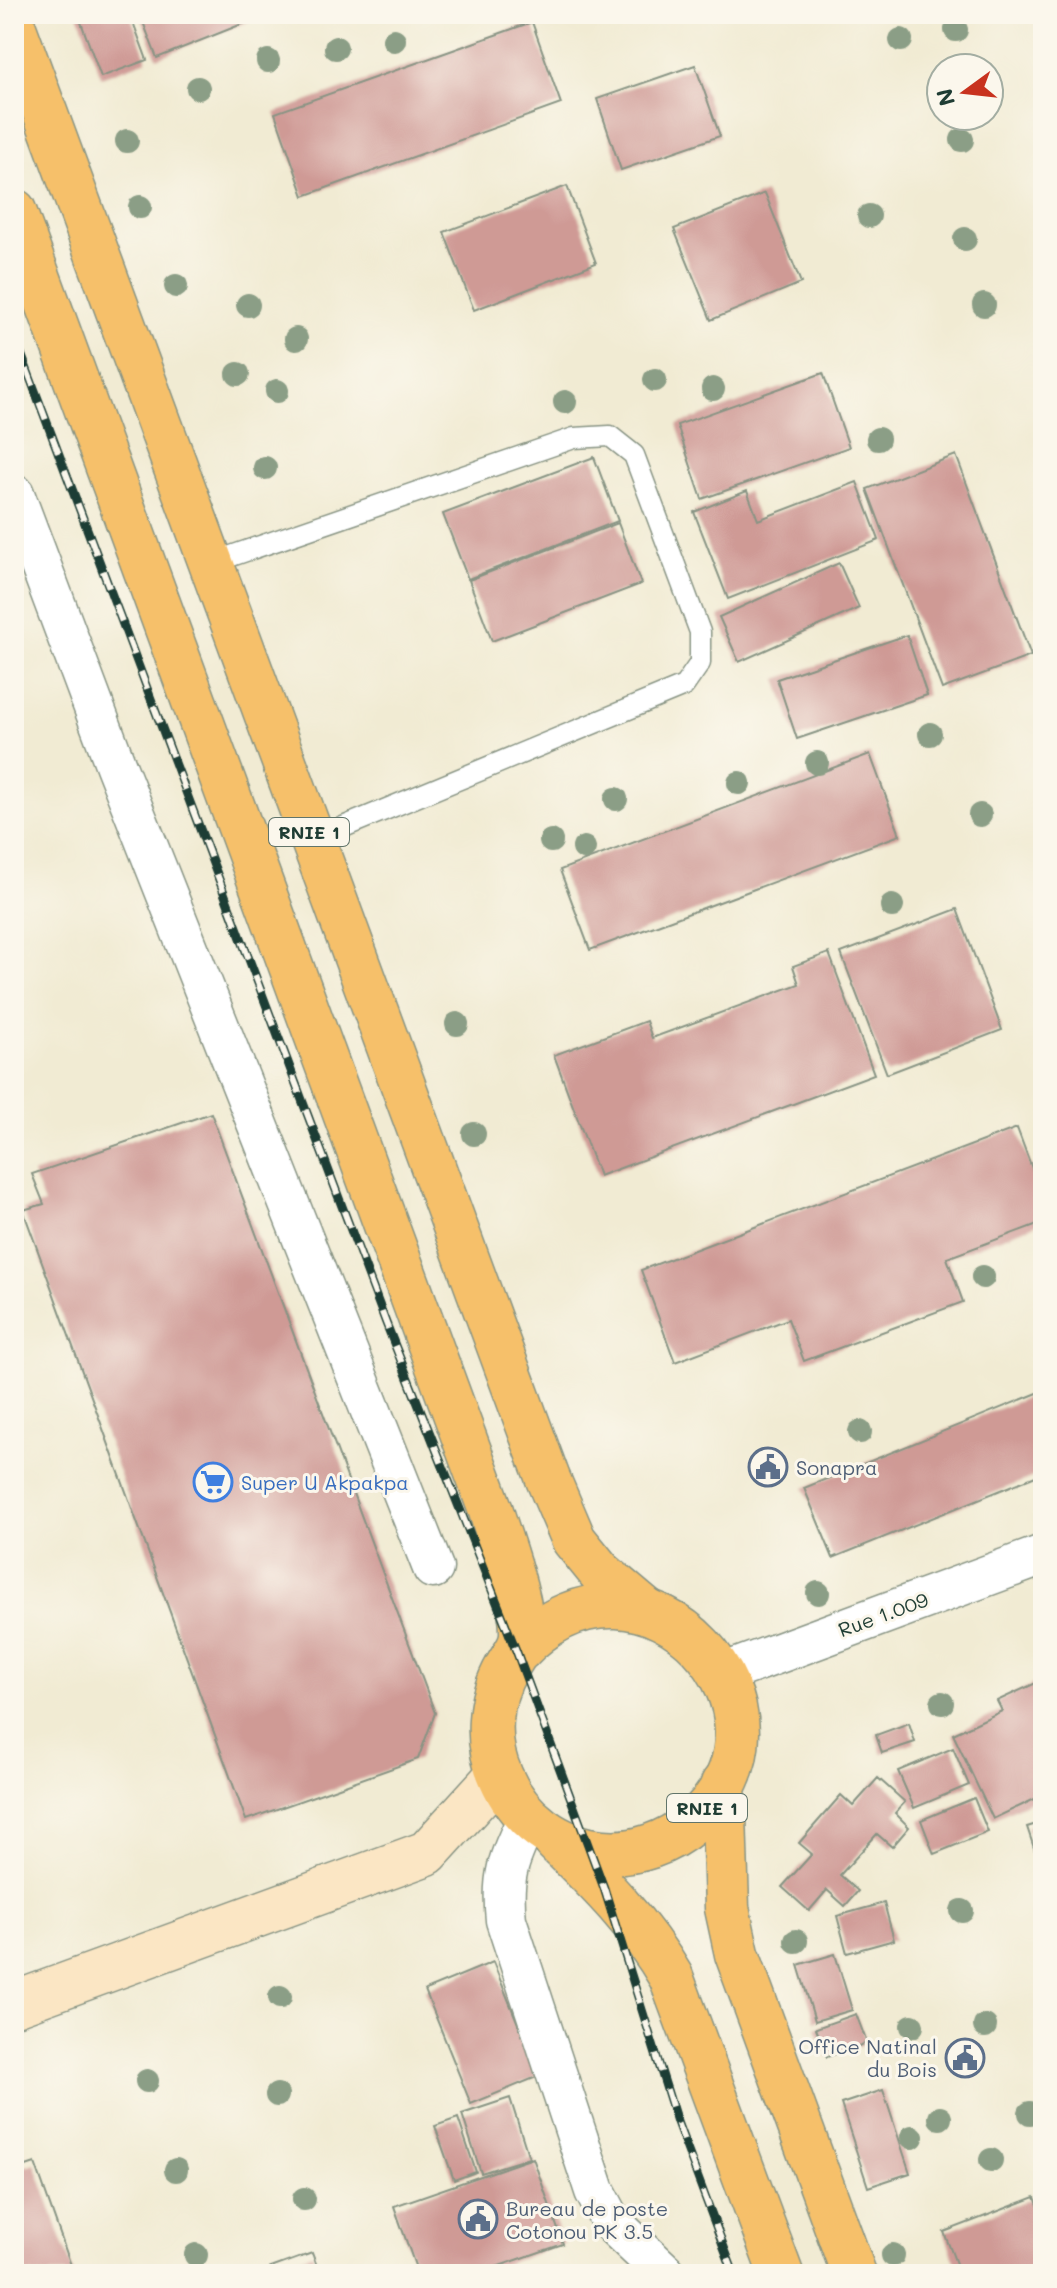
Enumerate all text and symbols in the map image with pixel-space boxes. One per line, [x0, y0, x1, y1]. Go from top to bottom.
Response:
north arrow [925, 52, 1005, 132]
text: N [929, 85, 961, 109]
road number: RNIE 1 [269, 818, 349, 846]
public building icon: Sonapra [747, 1446, 789, 1488]
place label: Sonapra [796, 1454, 878, 1480]
supermarket icon: Super U Akpakpa [192, 1461, 234, 1503]
place label: Super U Akpakpa [241, 1469, 409, 1495]
street label: Rue 1.009 [834, 1586, 932, 1642]
road number: RNIE 1 [667, 1794, 747, 1822]
place label: Office Natinal du Bois [798, 2033, 937, 2082]
public building icon: Office Natinal du Bois [944, 2037, 986, 2079]
place label: Bureau de poste Cotonou PK 3.5 [506, 2195, 668, 2244]
public building icon: Bureau de poste Cotonou PK 3.5 [457, 2198, 499, 2240]

